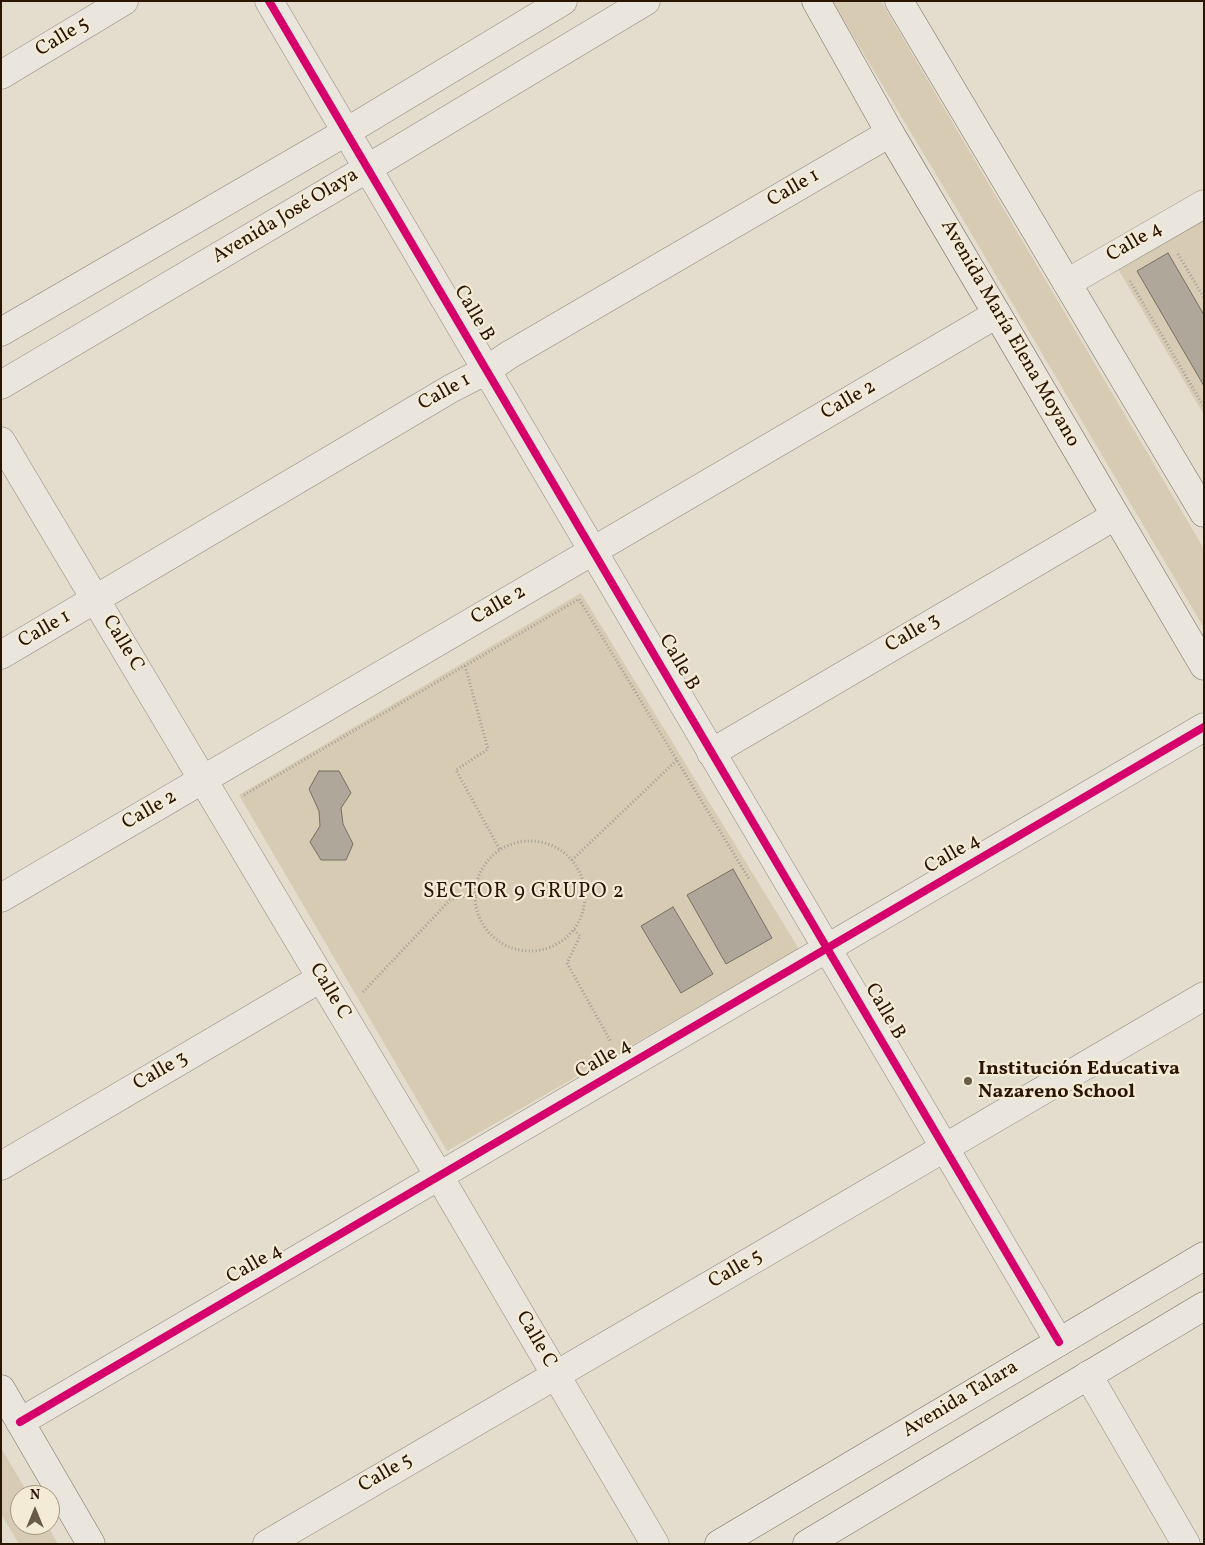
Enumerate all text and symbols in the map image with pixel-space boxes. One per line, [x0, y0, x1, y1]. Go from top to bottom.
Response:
street label: Calle 5 [32, 13, 94, 63]
street label: Avenida José Olaya [209, 164, 363, 270]
street label: Calle 1 [764, 165, 824, 213]
street label: Avenida María Elena Moyano [934, 216, 1084, 452]
street label: Calle 4 [1103, 218, 1167, 268]
street label: Calle B [447, 282, 499, 346]
street label: Calle 1 [415, 369, 475, 417]
street label: Calle 2 [817, 376, 881, 426]
street label: Calle 2 [467, 581, 531, 631]
street label: Calle 1 [15, 606, 75, 654]
street label: Calle 3 [882, 609, 944, 659]
street label: Calle C [96, 611, 148, 677]
street label: Calle B [652, 631, 704, 695]
street label: Calle 2 [118, 786, 182, 836]
street label: Calle 4 [921, 830, 985, 880]
district label: SECTOR 9 GRUPO 2 [421, 880, 627, 906]
street label: Calle C [303, 959, 355, 1025]
street label: Calle B [858, 980, 910, 1044]
street label: Calle 4 [572, 1035, 636, 1085]
street label: Calle 3 [130, 1047, 192, 1097]
place label: Institución Educativa Nazareno School [978, 1058, 1180, 1105]
marker: Institución Educativa Nazareno School [962, 1075, 974, 1087]
street label: Calle 4 [223, 1240, 287, 1290]
street label: Calle 5 [705, 1245, 767, 1295]
street label: Calle C [509, 1307, 561, 1373]
street label: Avenida Talara [899, 1356, 1023, 1444]
street label: Calle 5 [355, 1449, 417, 1499]
north arrow [10, 1485, 60, 1535]
text: N [30, 1486, 40, 1505]

